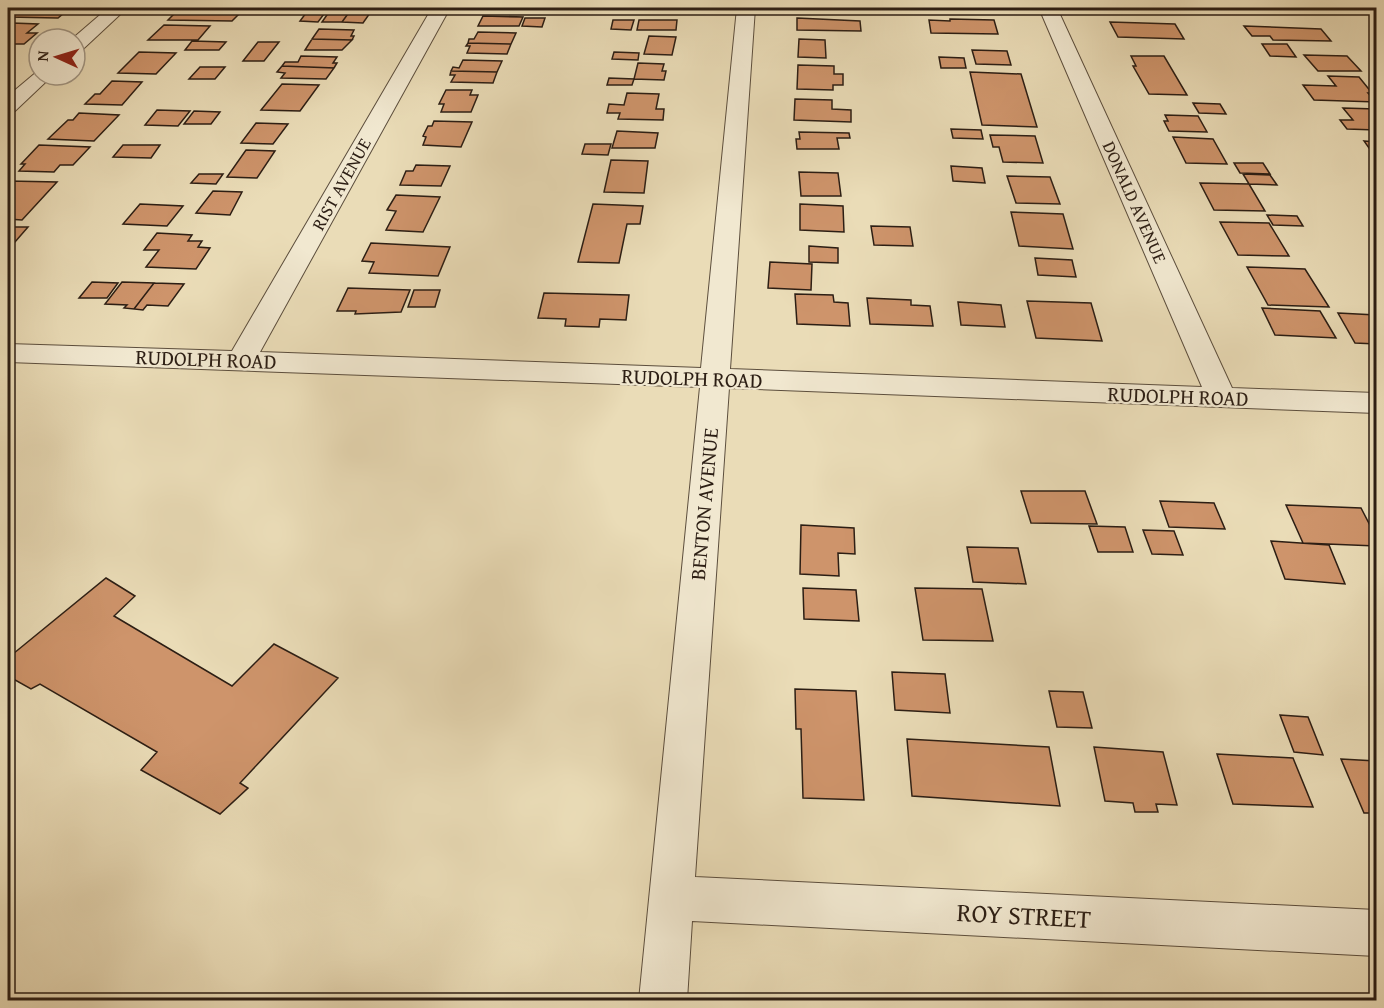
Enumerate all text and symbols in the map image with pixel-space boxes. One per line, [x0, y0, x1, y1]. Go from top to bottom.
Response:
north arrow [27, 27, 87, 87]
text: N [30, 49, 54, 62]
street label: RIST AVENUE [304, 133, 378, 235]
street label: DONALD AVENUE [1096, 137, 1174, 267]
street label: RUDOLPH ROAD [135, 341, 277, 377]
street label: RUDOLPH ROAD [621, 360, 763, 396]
street label: RUDOLPH ROAD [1107, 378, 1249, 414]
street label: BENTON AVENUE [682, 426, 726, 581]
street label: ROY STREET [956, 892, 1093, 938]

